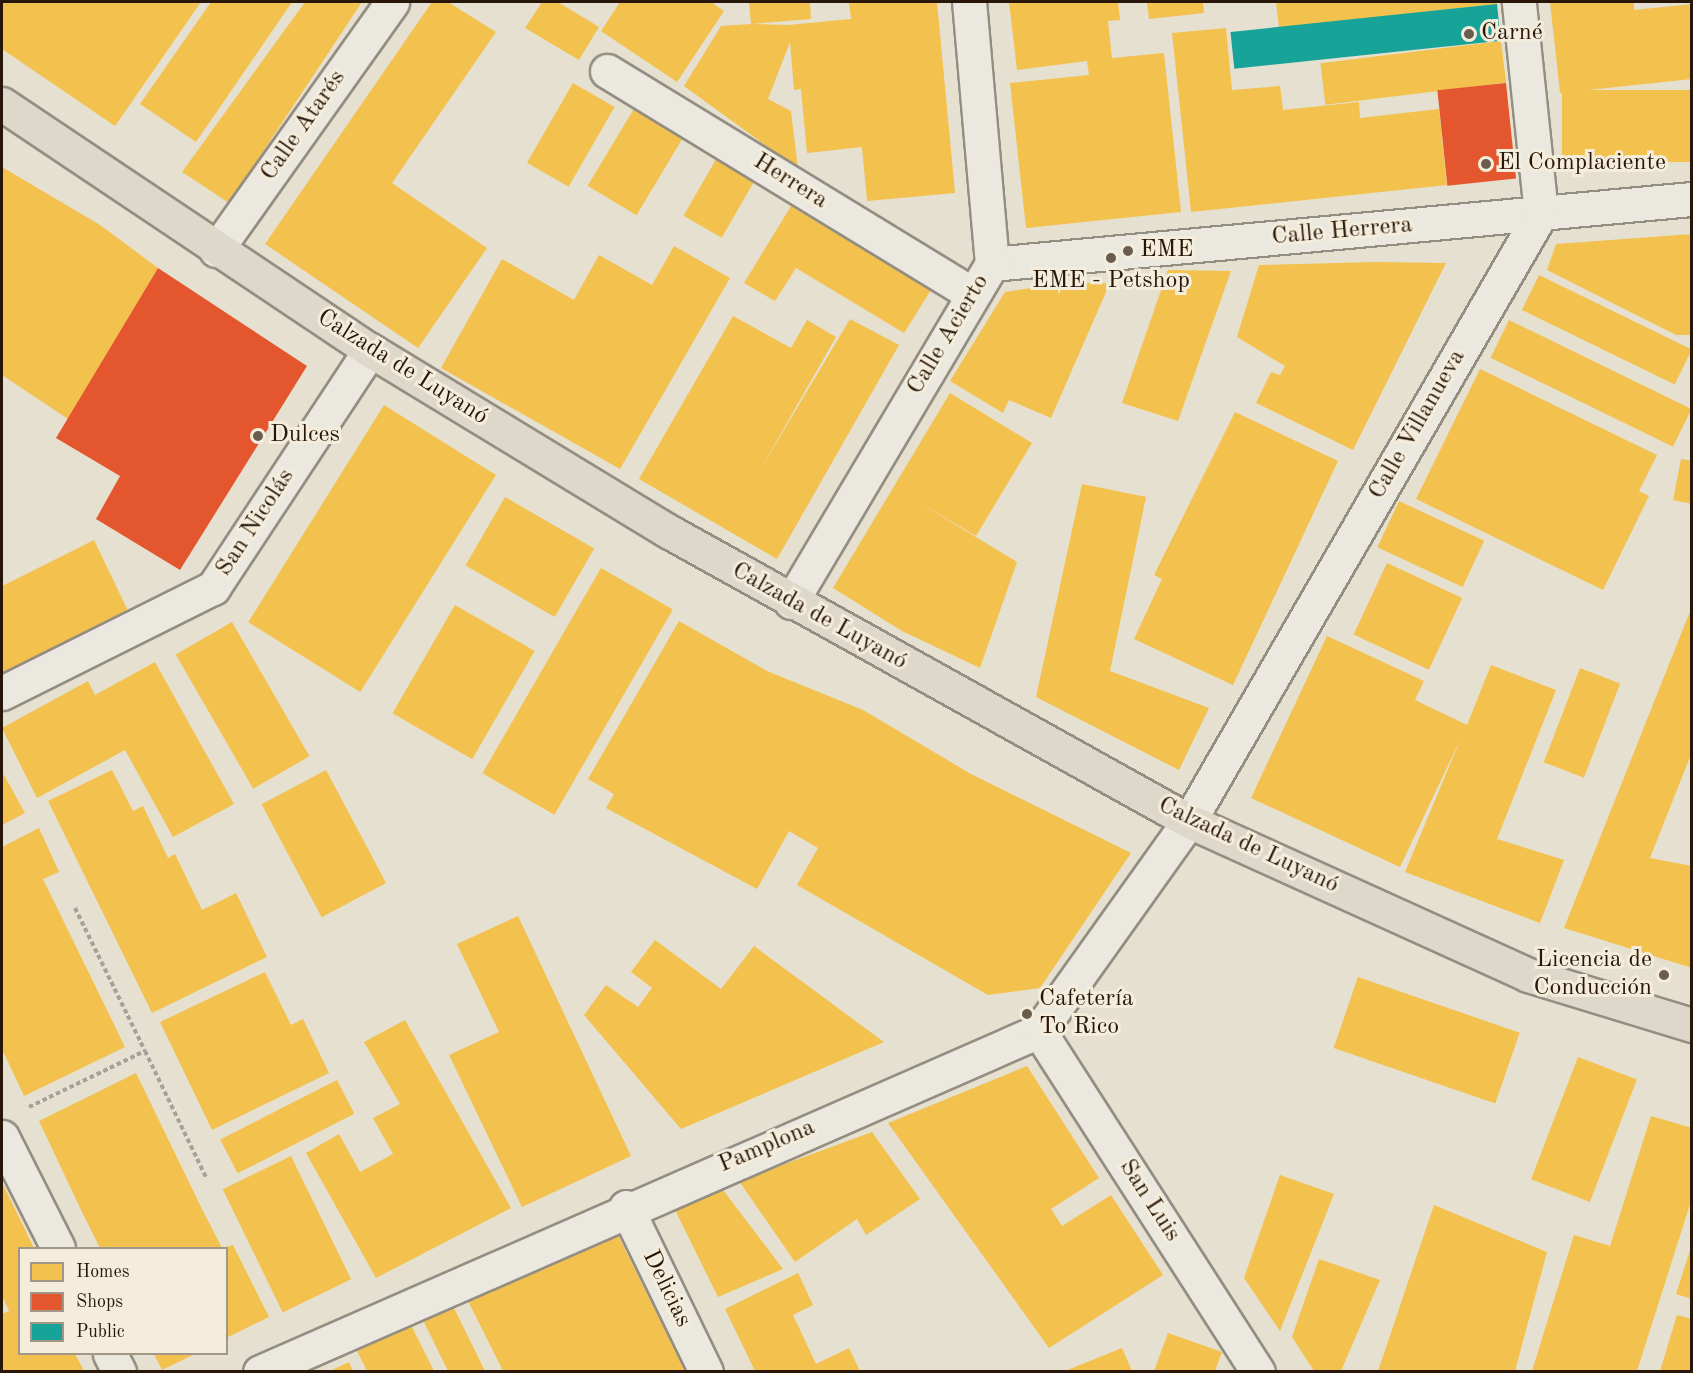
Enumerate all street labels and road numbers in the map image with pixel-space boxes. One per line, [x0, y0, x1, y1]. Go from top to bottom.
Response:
street label: Calle Atarés [255, 65, 353, 187]
street label: Herrera [747, 148, 833, 216]
street label: Calle Herrera [1271, 212, 1413, 252]
street label: Calle Acierto [902, 270, 996, 400]
street label: Calzada de Luyanó [311, 304, 493, 432]
street label: Calle Villanueva [1364, 345, 1472, 505]
street label: San Nicolás [211, 464, 301, 582]
street label: Calzada de Luyanó [726, 557, 912, 677]
street label: Calzada de Luyanó [1153, 792, 1343, 900]
street label: Pamplona [715, 1114, 819, 1180]
street label: San Luis [1112, 1154, 1186, 1248]
street label: Delicias [635, 1246, 697, 1332]

